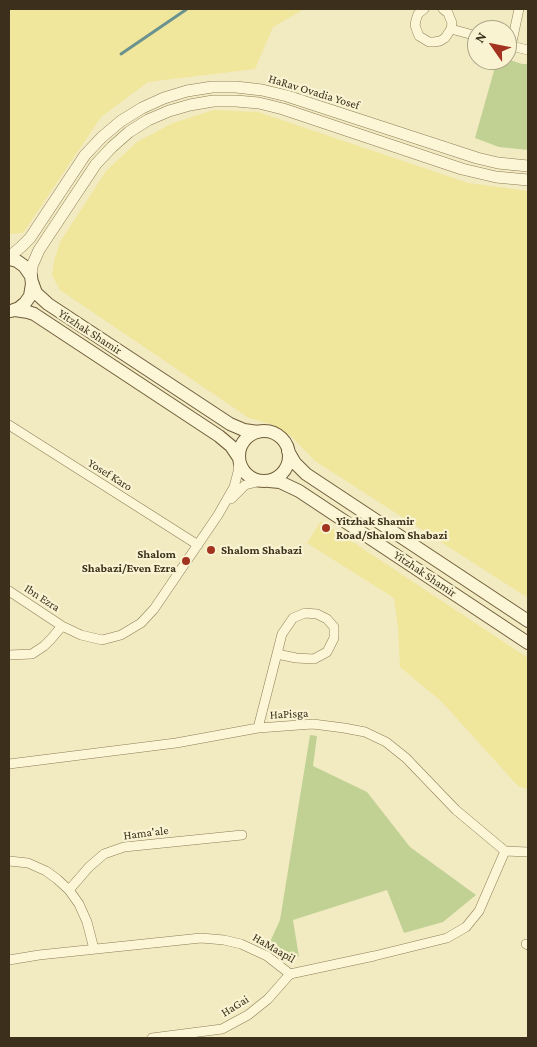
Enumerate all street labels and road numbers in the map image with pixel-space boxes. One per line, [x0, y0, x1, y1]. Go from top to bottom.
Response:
street label: HaRav Ovadia Yosef [267, 71, 361, 113]
street label: Yitzhak Shamir [56, 306, 124, 358]
street label: Yosef Karo [85, 456, 135, 494]
street label: Yitzhak Shamir [391, 548, 459, 600]
street label: Ibn Ezra [21, 581, 63, 615]
street label: HaPisga [269, 706, 309, 722]
street label: Hama'ale [123, 823, 169, 843]
street label: HaMaapil [250, 930, 298, 966]
street label: HaGai [219, 992, 251, 1020]

